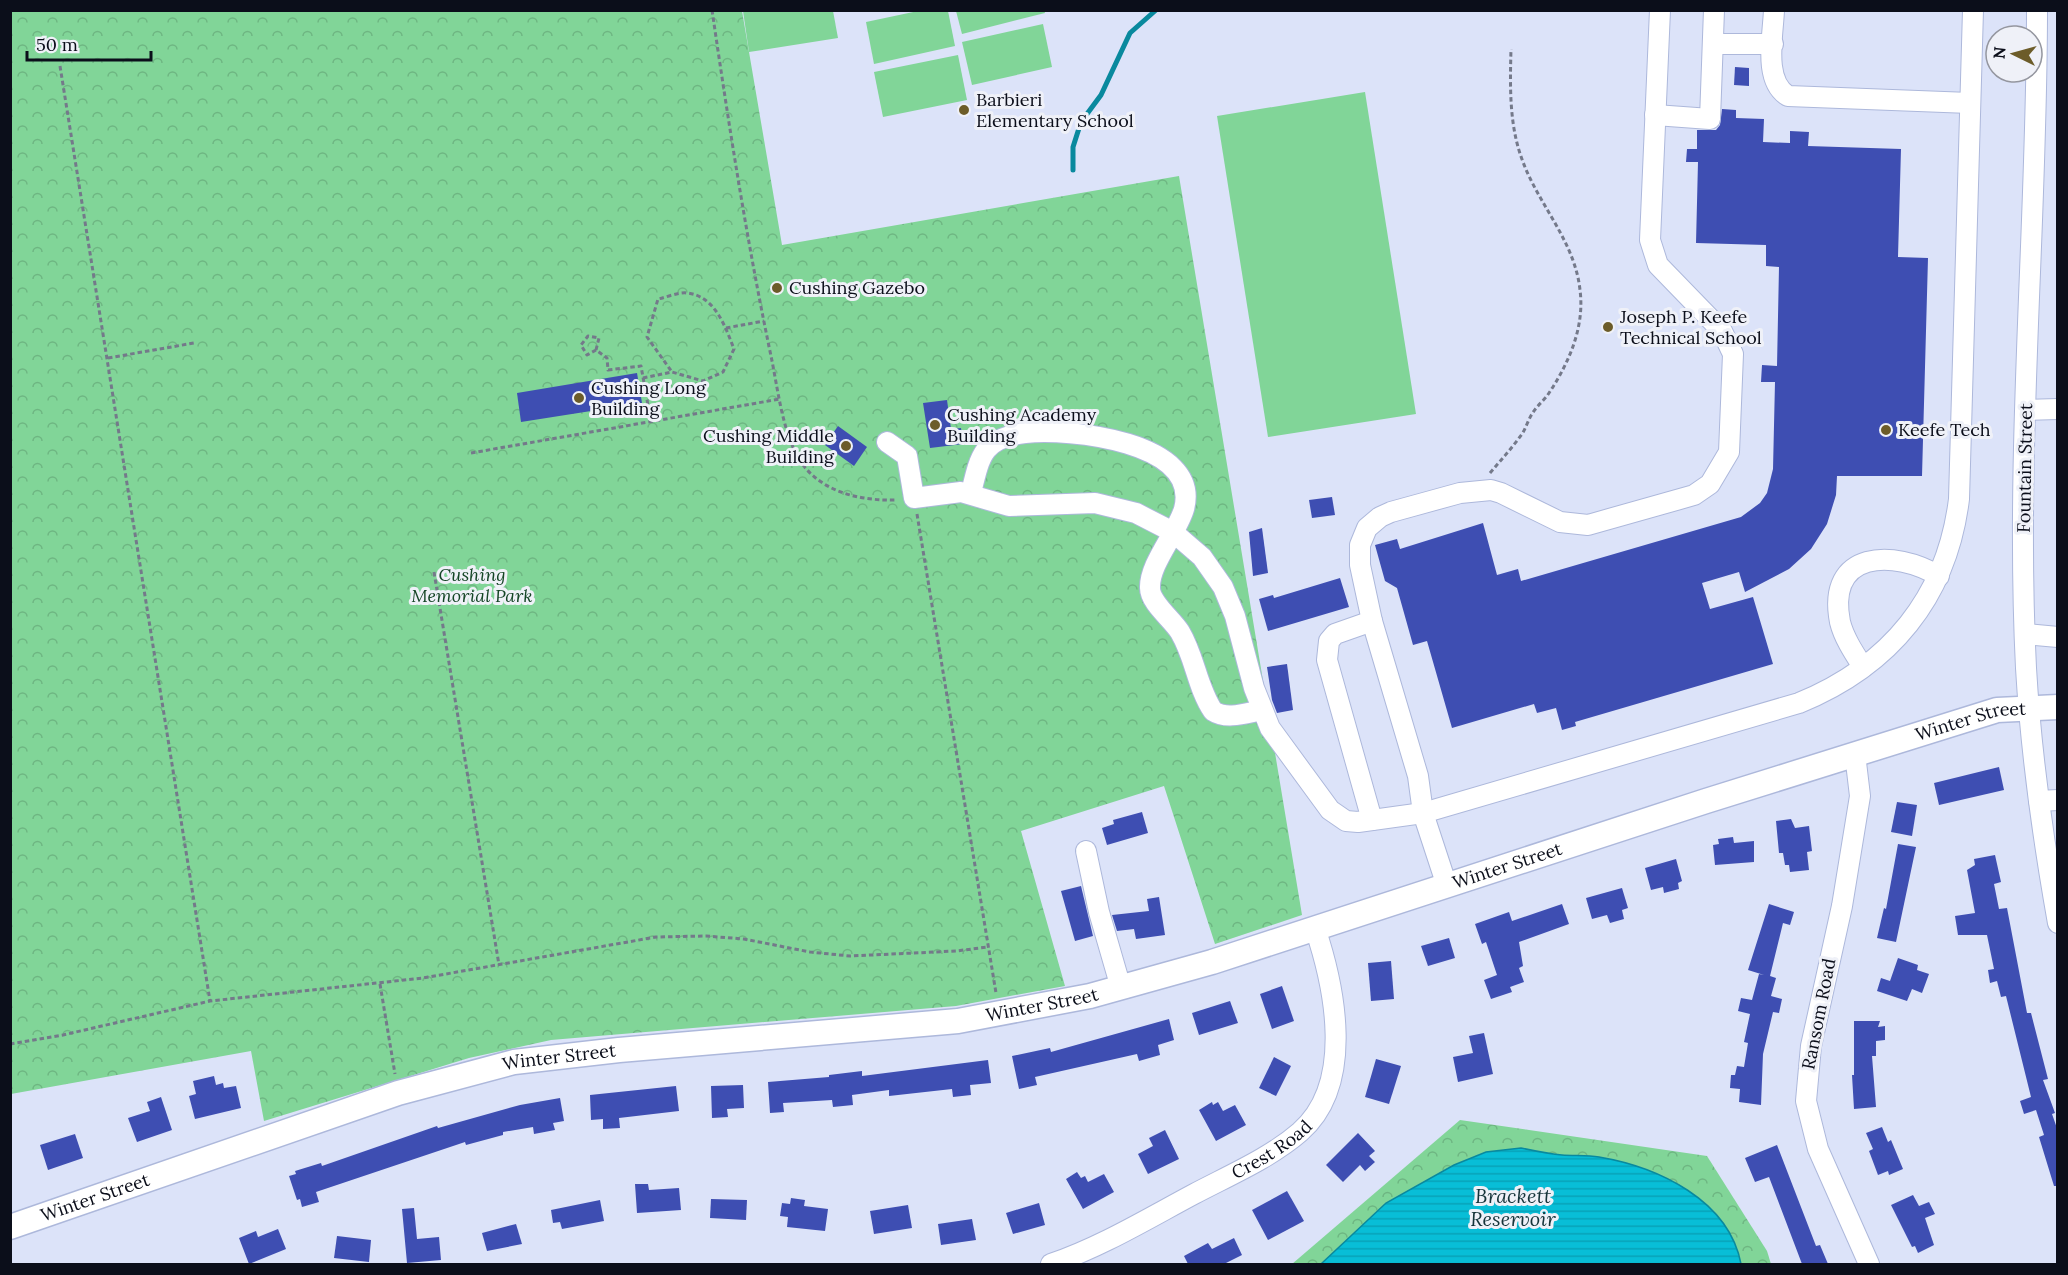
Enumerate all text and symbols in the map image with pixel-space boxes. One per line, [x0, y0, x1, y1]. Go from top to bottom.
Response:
scale bar [27, 24, 152, 62]
north arrow [1984, 24, 2044, 84]
text: 50 m [36, 33, 78, 56]
text: N [1989, 46, 2010, 60]
place label: Barbieri Elementary School [976, 88, 1134, 132]
marker: Barbieri Elementary School [957, 103, 971, 117]
place label: Cushing Gazebo [789, 276, 925, 299]
marker: Cushing Gazebo [770, 281, 784, 295]
place label: Joseph P. Keefe Technical School [1619, 305, 1762, 349]
marker: Joseph P. Keefe Technical School [1601, 320, 1615, 334]
place label: Cushing Long Building [591, 376, 707, 420]
marker: Cushing Long Building [572, 391, 586, 405]
place label: Cushing Academy Building [947, 403, 1097, 447]
street label: Fountain Street [2012, 403, 2037, 533]
marker: Cushing Academy Building [928, 418, 942, 432]
place label: Keefe Tech [1898, 418, 1991, 441]
marker: Keefe Tech [1879, 423, 1893, 437]
place label: Cushing Middle Building [703, 424, 835, 468]
marker: Cushing Middle Building [839, 439, 853, 453]
park label: Cushing Memorial Park [411, 563, 533, 607]
street label: Winter Street [1912, 697, 2026, 746]
street label: Winter Street [1449, 837, 1565, 894]
street label: Ransom Road [1796, 956, 1841, 1072]
street label: Winter Street [984, 982, 1101, 1026]
street label: Winter Street [500, 1038, 617, 1076]
street label: Crest Road [1227, 1115, 1317, 1184]
street label: Winter Street [37, 1168, 152, 1227]
water label: Brackett Reservoir [1470, 1183, 1557, 1231]

